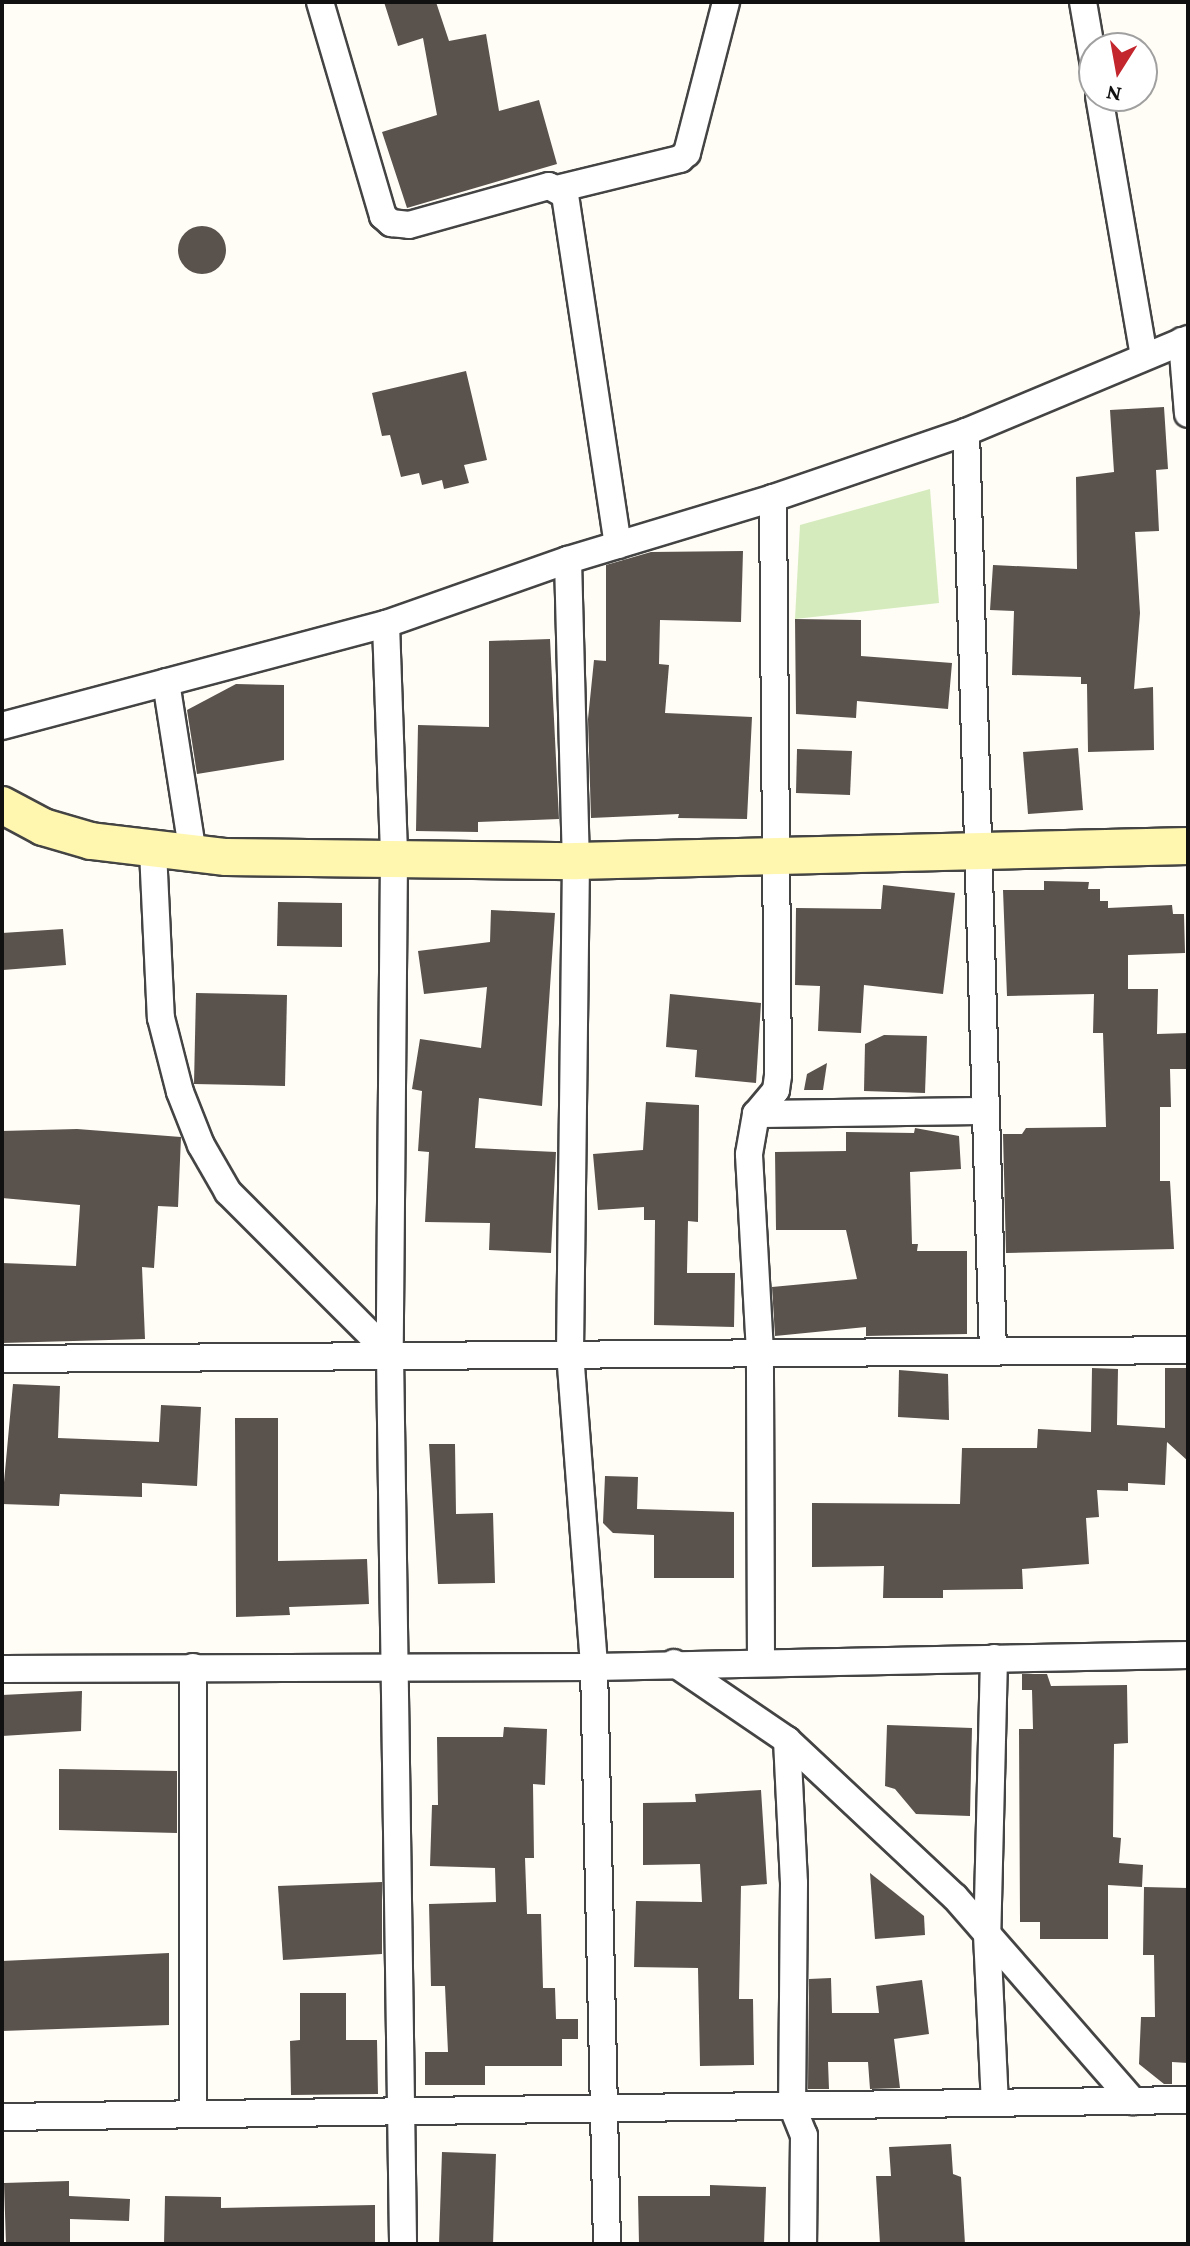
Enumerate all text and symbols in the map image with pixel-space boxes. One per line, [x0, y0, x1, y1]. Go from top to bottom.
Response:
north arrow [1078, 32, 1158, 112]
text: N [1104, 80, 1123, 108]

